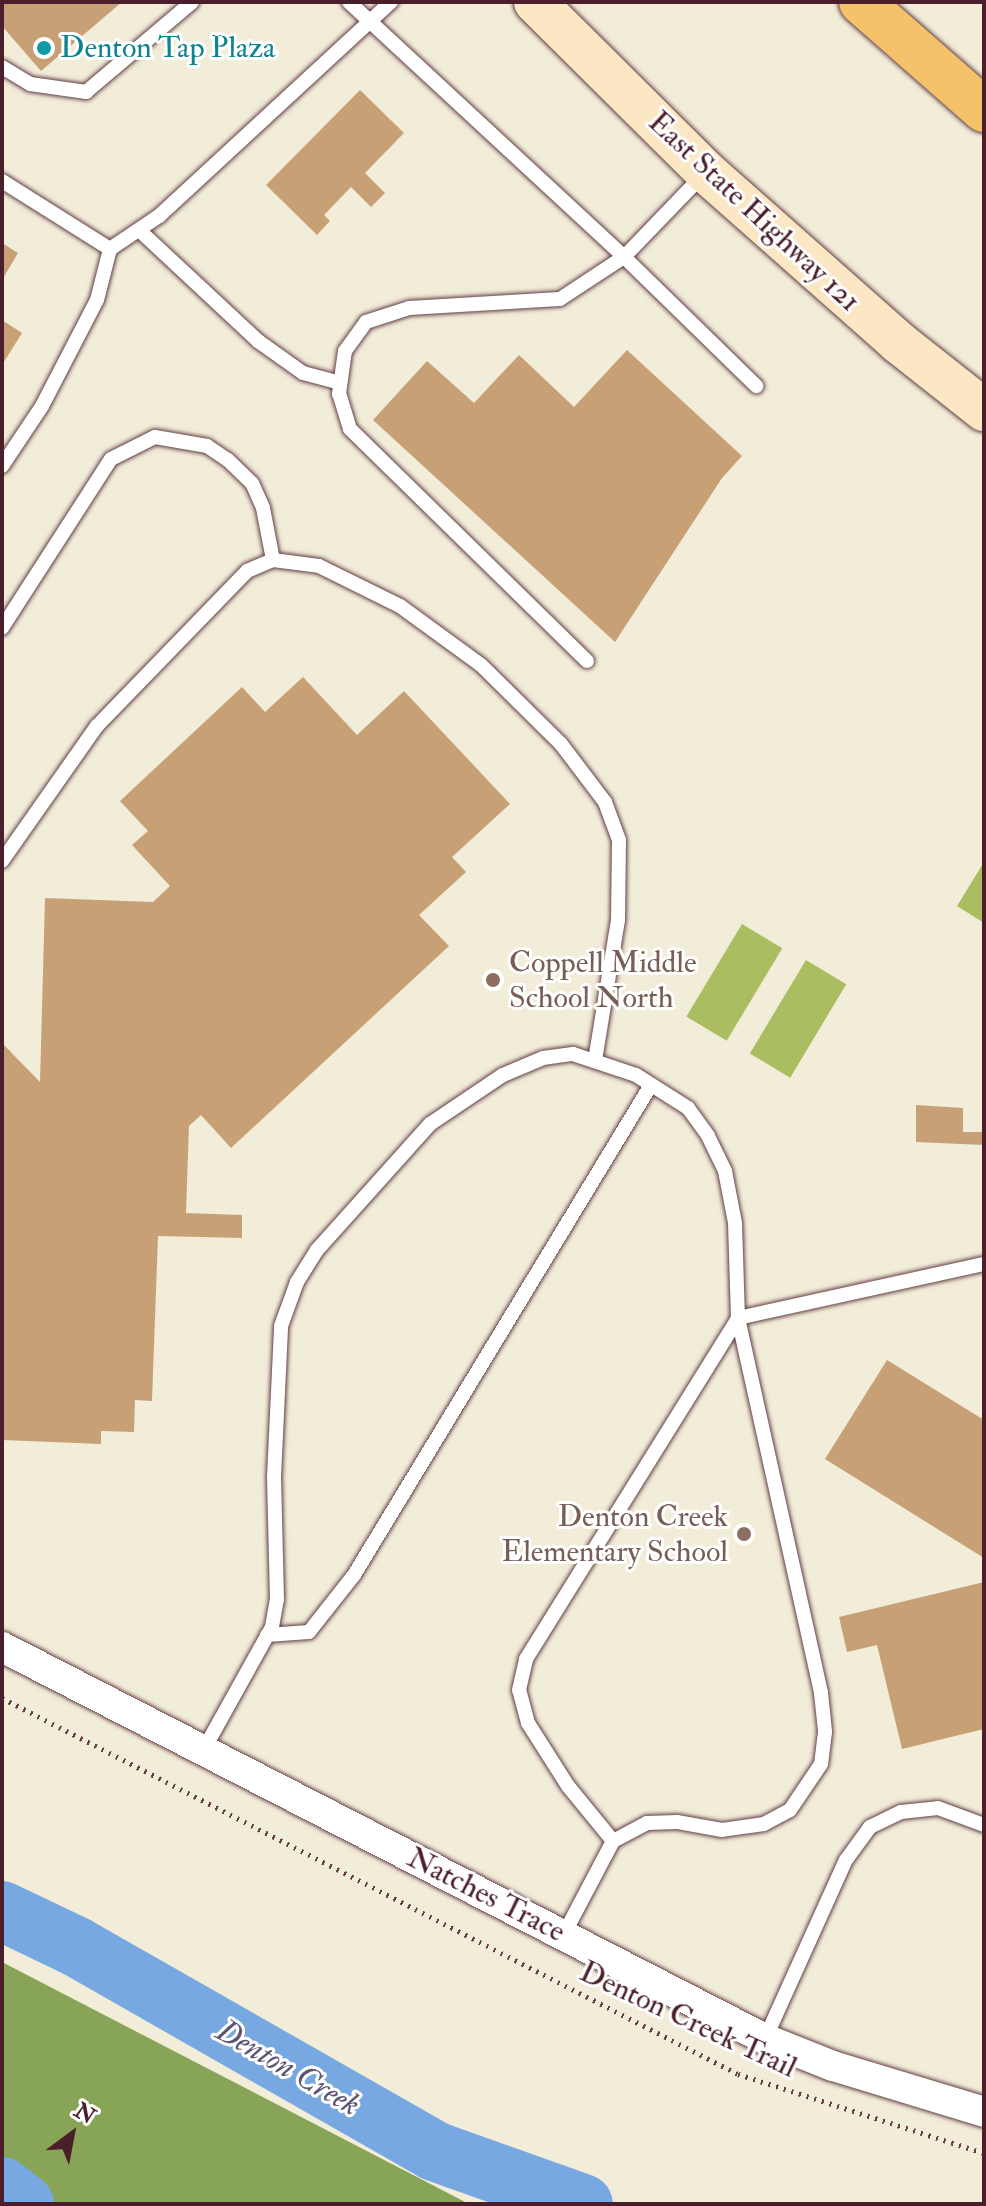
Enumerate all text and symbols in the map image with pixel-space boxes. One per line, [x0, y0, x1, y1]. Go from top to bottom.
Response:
place label: Denton Tap Plaza [60, 30, 275, 66]
marker: Denton Tap Plaza [35, 39, 53, 57]
street label: East State Highway 121 [640, 104, 868, 320]
place label: Coppell Middle School North [509, 945, 696, 1016]
marker: Coppell Middle School North [484, 971, 502, 989]
place label: Denton Creek Elementary School [502, 1499, 728, 1570]
marker: Denton Creek Elementary School [735, 1525, 753, 1543]
street label: Natches Trace [401, 1840, 571, 1950]
street label: Denton Creek Trail [574, 1954, 802, 2086]
water label: Denton Creek [209, 2011, 367, 2125]
north arrow [32, 2094, 112, 2174]
text: N [69, 2097, 100, 2131]

